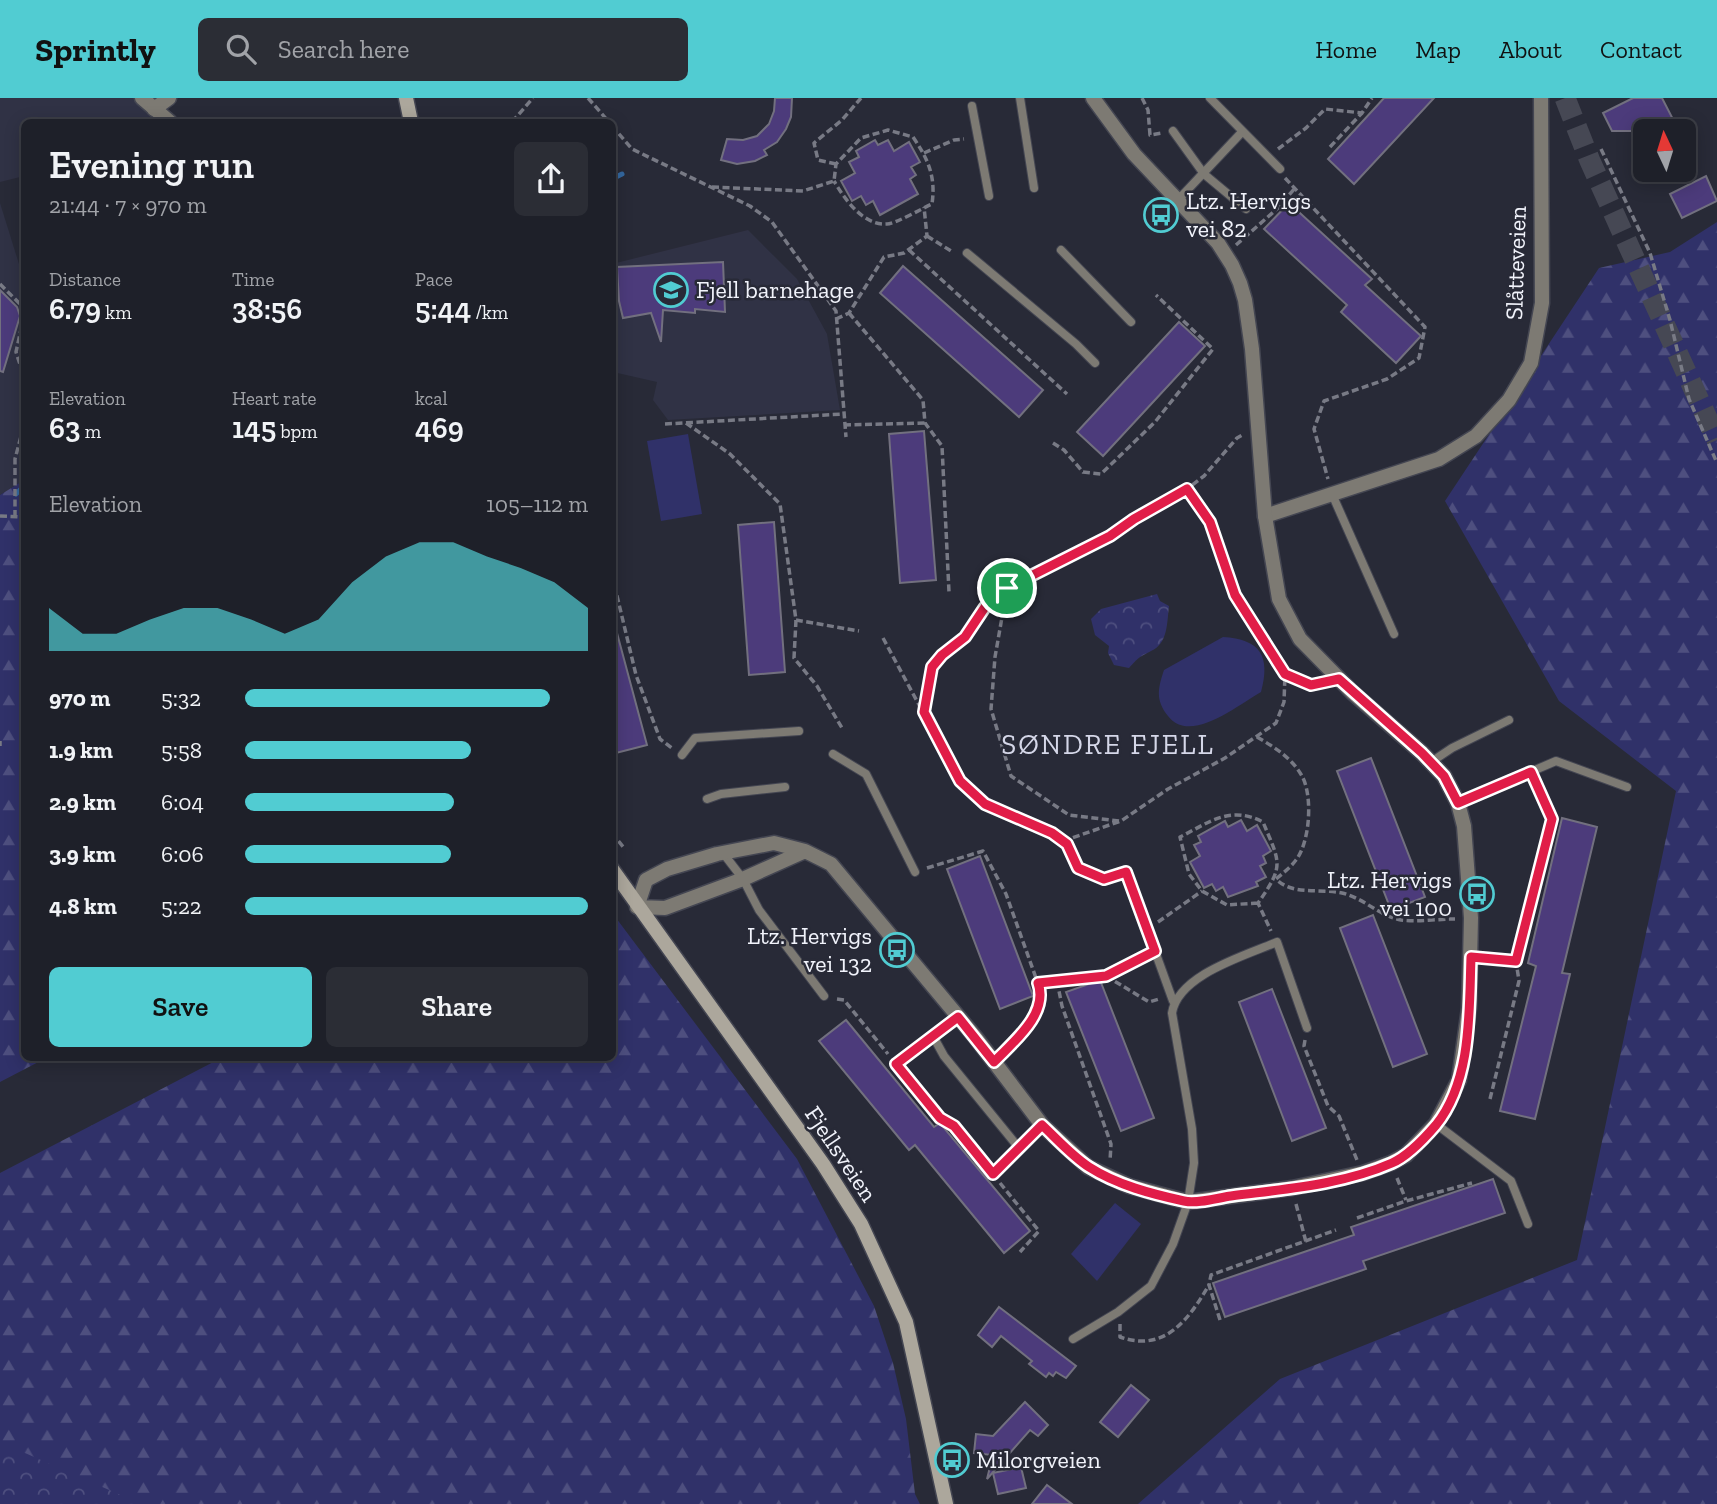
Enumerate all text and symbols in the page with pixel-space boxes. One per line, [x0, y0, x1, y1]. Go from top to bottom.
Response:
search box [198, 18, 688, 81]
text: Sprintly [35, 30, 156, 69]
icon: search [222, 30, 260, 68]
text: Search here [278, 33, 409, 65]
text: Home [1315, 35, 1377, 64]
text: Map [1415, 35, 1461, 64]
text: About [1499, 35, 1562, 64]
text: Contact [1600, 35, 1682, 64]
north arrow [1633, 119, 1696, 182]
map controls [1633, 119, 1696, 182]
text: Evening run [49, 142, 254, 188]
button: share [514, 142, 588, 216]
place label: Ltz. Hervigs vei 82 [1186, 186, 1311, 243]
text: 21:44 · 7 × 970 m [49, 191, 207, 219]
bus stop icon: Ltz. Hervigs vei 82 [1142, 196, 1180, 234]
street label: Slåtteveien [1499, 205, 1532, 321]
text: Distance [49, 268, 121, 291]
text: Time [232, 268, 274, 291]
text: Pace [415, 268, 453, 291]
school or university icon: Fjell barnehage [652, 271, 690, 309]
place label: Fjell barnehage [696, 275, 854, 304]
text: 6.79 [49, 291, 101, 327]
text: 38:56 [232, 291, 302, 327]
text: 5:44 [415, 291, 471, 327]
text: km [101, 301, 132, 324]
text: /km [471, 301, 508, 324]
text: Elevation [49, 387, 126, 410]
text: Heart rate [232, 387, 317, 410]
text: kcal [415, 387, 448, 410]
text: 63 [49, 410, 81, 446]
text: 145 [232, 410, 276, 446]
text: 469 [415, 410, 464, 446]
text: m [81, 420, 101, 443]
text: bpm [276, 420, 318, 443]
text: Elevation [49, 490, 142, 518]
text: 105–112 m [486, 490, 588, 518]
pin [977, 558, 1037, 618]
icon: arrive [988, 569, 1026, 607]
text: 970 m [49, 684, 110, 712]
text: 5:32 [161, 684, 201, 712]
district label: SØNDRE FJELL [1001, 728, 1215, 761]
text: 1.9 km [49, 736, 113, 764]
text: 5:58 [161, 736, 202, 764]
text: 2.9 km [49, 788, 116, 816]
text: 6:04 [161, 788, 204, 816]
text: 3.9 km [49, 840, 116, 868]
text: 6:06 [161, 840, 204, 868]
place label: Ltz. Hervigs vei 100 [1327, 865, 1452, 922]
bus stop icon: Ltz. Hervigs vei 100 [1458, 875, 1496, 913]
text: 4.8 km [49, 892, 117, 920]
text: 5:22 [161, 892, 202, 920]
place label: Ltz. Hervigs vei 132 [747, 921, 872, 978]
bus stop icon: Ltz. Hervigs vei 132 [878, 931, 916, 969]
button: Save [49, 967, 312, 1047]
button: Share [326, 967, 588, 1047]
street label: Fjellsveien [799, 1100, 884, 1207]
bus stop icon: Milorgveien [933, 1441, 971, 1479]
place label: Milorgveien [976, 1445, 1101, 1474]

